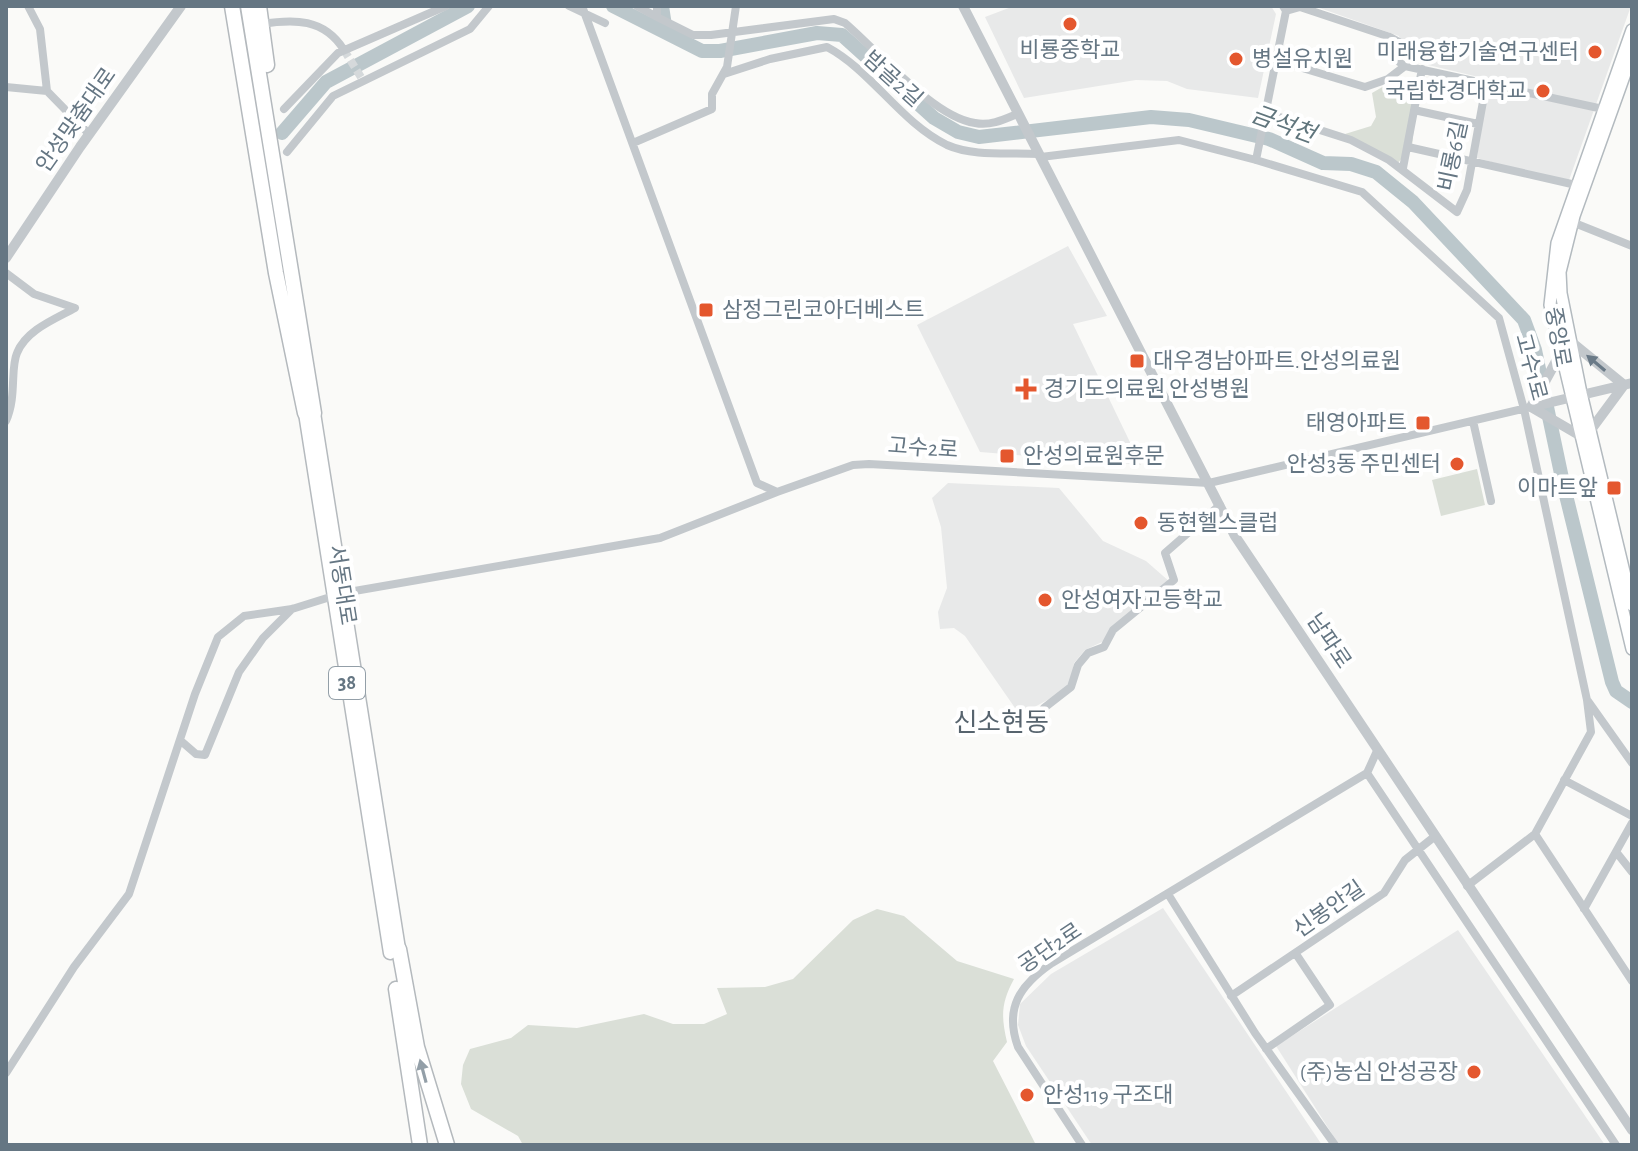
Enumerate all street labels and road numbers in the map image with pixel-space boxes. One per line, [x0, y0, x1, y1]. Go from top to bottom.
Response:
street label: 밤골2길 [859, 46, 927, 111]
street label: 안성맞춤대로 [31, 63, 120, 176]
street label: 비룡6길 [1434, 119, 1471, 193]
street label: 중앙로 [1542, 305, 1575, 369]
street label: 고수1로 [1512, 331, 1550, 403]
street label: 고수2로 [887, 435, 959, 461]
street label: 서동대로 [325, 543, 360, 627]
street label: 남파로 [1303, 609, 1356, 672]
road number: 38 [329, 667, 365, 699]
street label: 신봉안길 [1289, 876, 1368, 941]
street label: 공단2로 [1014, 918, 1085, 977]

